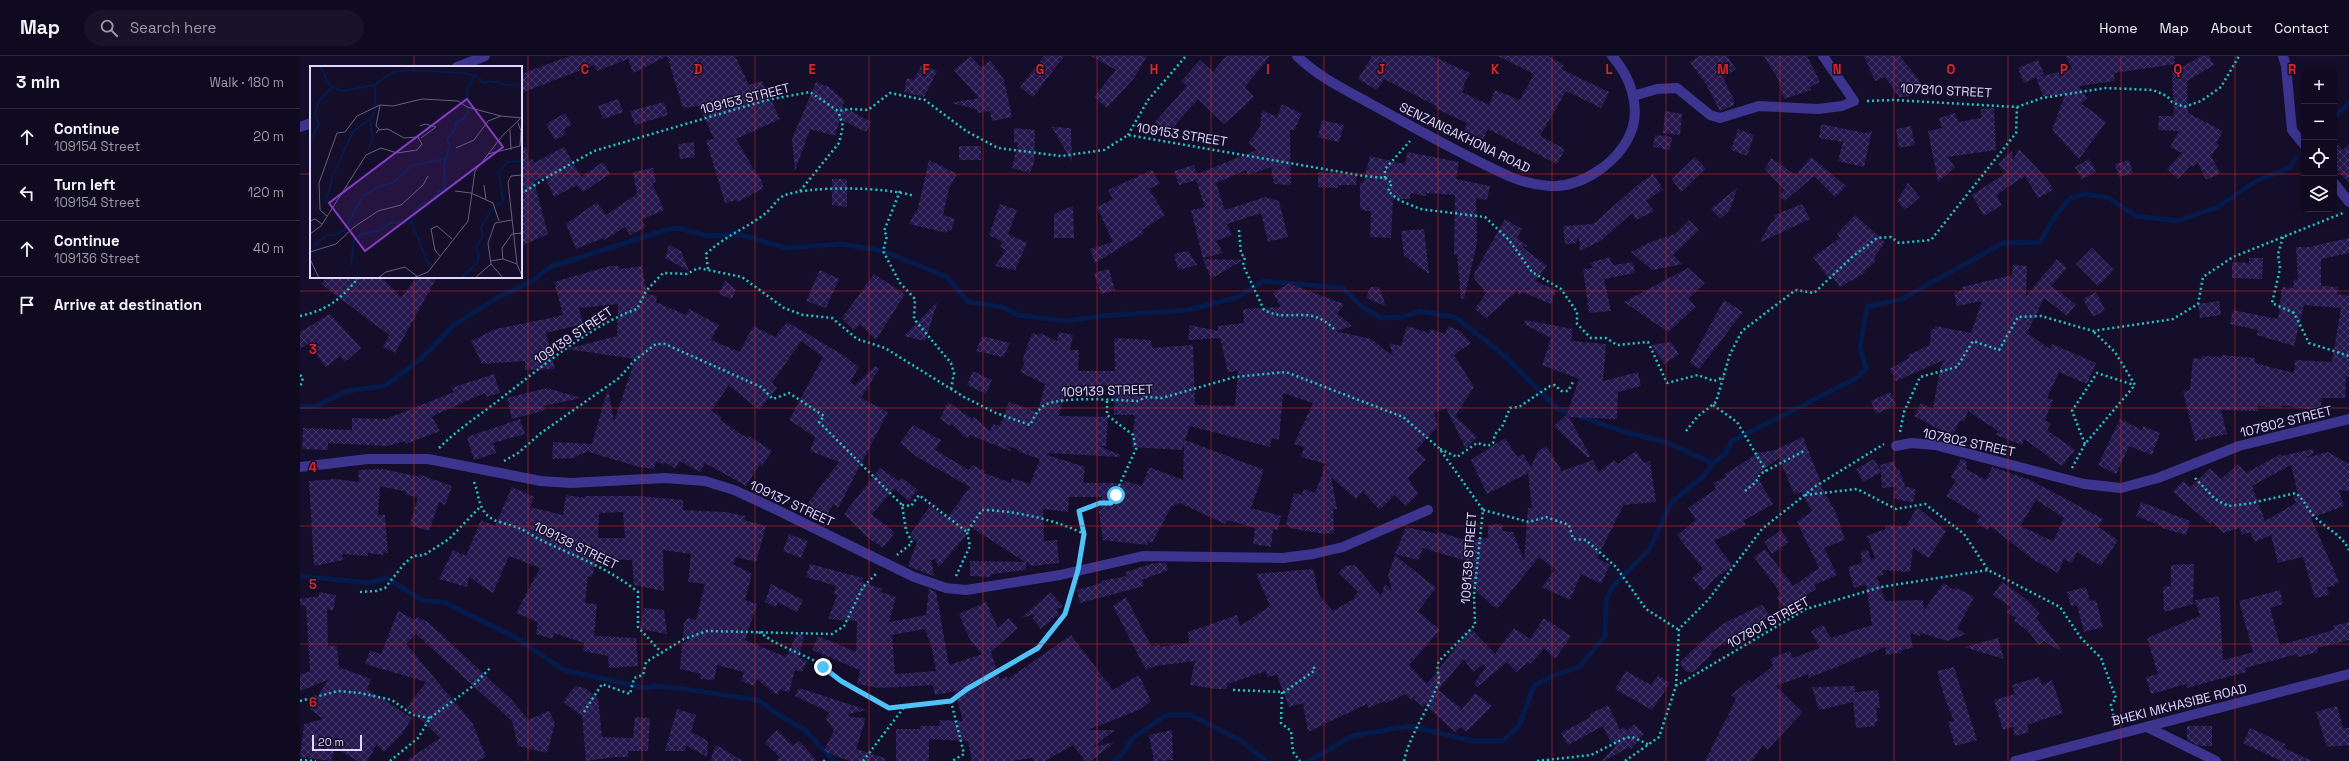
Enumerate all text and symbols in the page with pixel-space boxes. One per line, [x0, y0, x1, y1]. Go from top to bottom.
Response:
search box [84, 10, 364, 46]
text: Map [20, 15, 60, 40]
icon: search [98, 17, 120, 39]
text: Search here [130, 18, 216, 37]
text: Home [2099, 19, 2137, 37]
text: Map [2159, 19, 2189, 37]
text: About [2211, 19, 2252, 37]
text: Contact [2274, 19, 2329, 37]
text: C [581, 61, 589, 78]
text: D [694, 61, 703, 78]
text: E [808, 61, 816, 78]
text: F [923, 61, 930, 78]
text: G [1036, 61, 1044, 78]
text: H [1150, 61, 1158, 78]
text: I [1266, 61, 1270, 78]
text: J [1377, 61, 1385, 78]
text: K [1491, 61, 1500, 78]
text: L [1605, 61, 1613, 78]
text: M [1717, 61, 1729, 78]
text: N [1833, 61, 1841, 78]
text: O [1947, 61, 1956, 78]
text: P [2060, 61, 2068, 78]
text: Q [2174, 61, 2183, 78]
text: R [2288, 61, 2296, 78]
inset map [310, 66, 522, 278]
map controls [2301, 68, 2337, 212]
button: + [2301, 68, 2337, 104]
text: 3 min [16, 71, 60, 93]
text: Walk · 180 m [210, 74, 284, 91]
street label: 109153 STREET [699, 79, 792, 118]
street label: 107810 STREET [1900, 80, 1993, 101]
street label: SENZANGAKHONA ROAD [1396, 98, 1533, 177]
button: − [2301, 104, 2337, 140]
text: Continue [54, 119, 120, 138]
street label: 109153 STREET [1135, 119, 1229, 150]
icon: ahead [16, 126, 38, 148]
text: 20 m [253, 128, 284, 145]
text: 109154 Street [54, 138, 140, 155]
button: locate [2301, 140, 2337, 176]
text: Turn left [54, 175, 116, 194]
button: layers [2301, 176, 2337, 212]
icon: left [16, 182, 38, 204]
text: 120 m [248, 184, 284, 201]
text: 109154 Street [54, 194, 140, 211]
text: Continue [54, 231, 120, 250]
icon: ahead [16, 238, 38, 260]
text: 40 m [253, 240, 284, 257]
text: 109136 Street [54, 250, 140, 267]
icon: arrive [16, 294, 38, 316]
text: Arrive at destination [54, 295, 202, 314]
street label: 109139 STREET [530, 302, 616, 368]
text: 3 [309, 341, 317, 358]
street label: 109139 STREET [1061, 380, 1154, 401]
street label: 107802 STREET [2238, 402, 2334, 441]
street label: 107802 STREET [1921, 424, 2017, 461]
text: 4 [309, 459, 317, 476]
street label: 109137 STREET [747, 476, 837, 531]
route start [1107, 486, 1125, 504]
street label: 109139 STREET [1457, 511, 1480, 605]
street label: 109138 STREET [531, 518, 621, 573]
text: 5 [309, 576, 317, 593]
street label: 107801 STREET [1724, 593, 1813, 652]
route end [814, 658, 832, 676]
street label: BHEKI MKHASIBE ROAD [2110, 679, 2248, 730]
text: 6 [309, 694, 317, 711]
scale bar [312, 733, 362, 752]
text: 20 m [318, 735, 344, 749]

